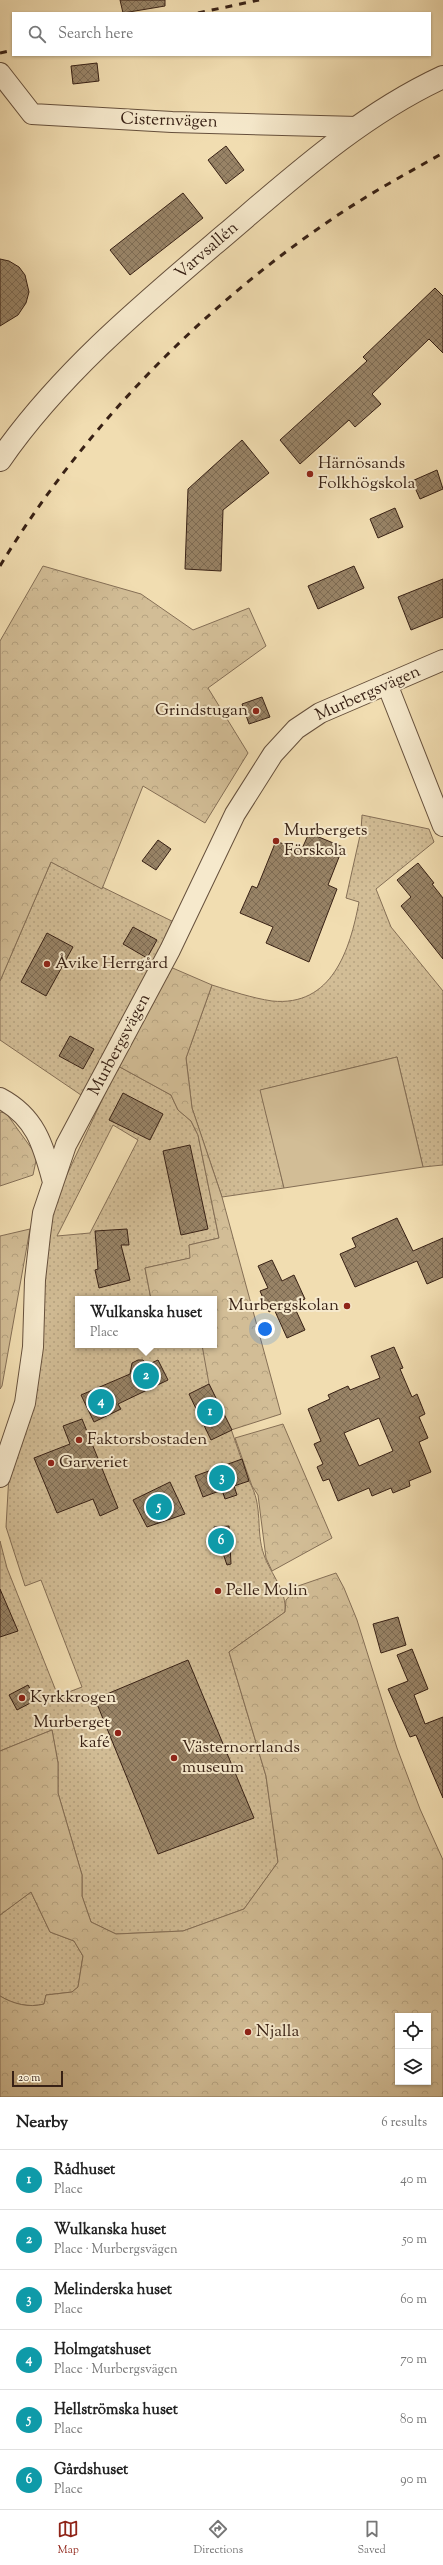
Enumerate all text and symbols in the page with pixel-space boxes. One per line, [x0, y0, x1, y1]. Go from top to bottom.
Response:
search box [12, 12, 431, 56]
icon: search [26, 23, 48, 45]
text: Search here [58, 24, 133, 45]
street label: Cisternvägen [120, 107, 218, 135]
street label: Varvsallén [170, 217, 244, 285]
place label: Härnösands Folkhögskola [318, 452, 416, 496]
marker: Härnösands Folkhögskola [305, 469, 315, 479]
street label: Murbergsvägen [312, 660, 424, 728]
place label: Grindstugan [155, 699, 248, 723]
marker: Grindstugan [251, 706, 261, 716]
place label: Murbergets Förskola [284, 819, 368, 863]
marker: Murbergets Förskola [271, 836, 281, 846]
place label: Åvike Herrgård [55, 952, 168, 976]
marker: Åvike Herrgård [42, 959, 52, 969]
street label: Murbergsvägen [83, 990, 157, 1100]
place label: Murbergskolan [228, 1294, 339, 1318]
popup [75, 1296, 217, 1348]
marker: Murbergskolan [342, 1301, 352, 1311]
text: Wulkanska huset [90, 1303, 202, 1324]
your location [255, 1319, 275, 1339]
text: Place [90, 1324, 119, 1342]
pin: 2 [133, 1361, 159, 1391]
pin: 4 [88, 1387, 114, 1417]
pin: 1 [197, 1397, 223, 1427]
place label: Faktorsbostaden [87, 1428, 207, 1452]
marker: Faktorsbostaden [74, 1435, 84, 1445]
place label: Garveriet [59, 1451, 128, 1475]
marker: Garveriet [46, 1458, 56, 1468]
pin: 3 [209, 1463, 235, 1493]
pin: 5 [146, 1492, 172, 1522]
pin: 6 [208, 1526, 234, 1556]
place label: Pelle Molin [226, 1579, 308, 1603]
marker: Pelle Molin [213, 1586, 223, 1596]
place label: Kyrkkrogen [30, 1686, 116, 1710]
marker: Kyrkkrogen [17, 1693, 27, 1703]
place label: Murberget kafé [33, 1711, 110, 1755]
marker: Murberget kafé [113, 1728, 123, 1738]
place label: Västernorrlands museum [182, 1736, 300, 1780]
marker: Västernorrlands museum [169, 1753, 179, 1763]
map controls [395, 2013, 431, 2085]
button: locate [395, 2013, 431, 2049]
place label: Njalla [256, 2020, 300, 2044]
marker: Njalla [243, 2027, 253, 2037]
button: layers [395, 2049, 431, 2085]
scale bar [12, 2069, 63, 2088]
text: 20 m [18, 2070, 40, 2086]
text: Nearby [16, 2111, 68, 2135]
text: 6 results [381, 2114, 427, 2132]
text: Rådhuset [54, 2160, 115, 2181]
text: 1 [27, 2171, 31, 2189]
text: 40 m [400, 2171, 427, 2189]
text: Place [54, 2181, 83, 2199]
text: Wulkanska huset [54, 2220, 166, 2241]
text: 2 [26, 2231, 32, 2249]
text: 50 m [402, 2231, 427, 2249]
text: Place · Murbergsvägen [54, 2241, 178, 2259]
text: Melinderska huset [54, 2280, 172, 2301]
text: 3 [26, 2291, 32, 2309]
text: 60 m [400, 2291, 427, 2309]
text: Place [54, 2301, 83, 2319]
text: Holmgatshuset [54, 2340, 151, 2361]
text: 4 [26, 2351, 32, 2369]
text: 70 m [400, 2351, 427, 2369]
text: Place · Murbergsvägen [54, 2361, 178, 2379]
text: Hellströmska huset [54, 2400, 178, 2421]
text: 5 [27, 2411, 31, 2429]
text: 80 m [400, 2411, 427, 2429]
text: Place [54, 2421, 83, 2439]
text: Gårdshuset [54, 2460, 128, 2481]
text: 6 [26, 2471, 32, 2489]
text: 90 m [400, 2471, 427, 2489]
text: Place [54, 2481, 83, 2499]
tab: Map [57, 2518, 79, 2558]
tab: Directions [194, 2518, 243, 2558]
tab: Saved [358, 2518, 386, 2558]

